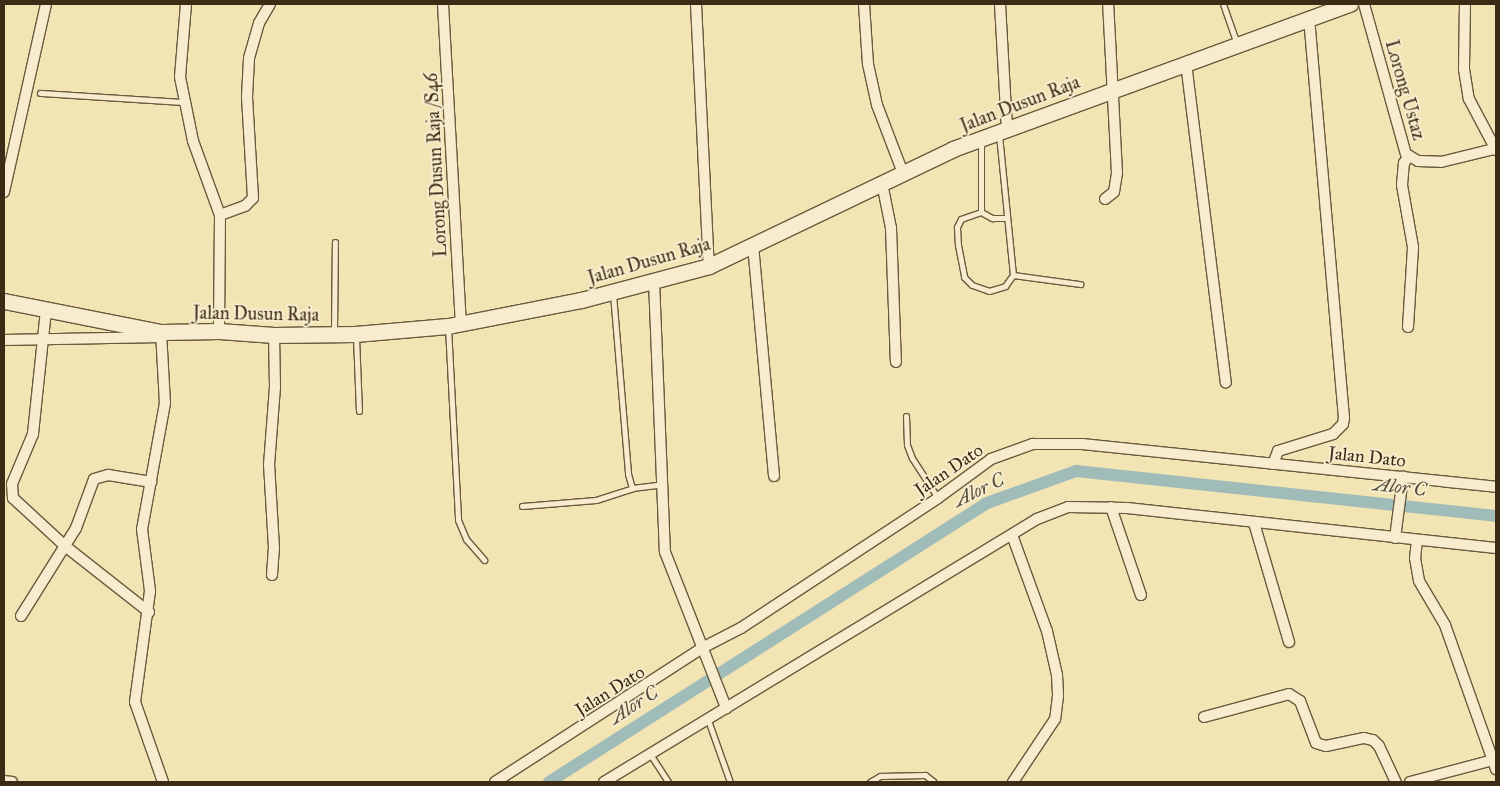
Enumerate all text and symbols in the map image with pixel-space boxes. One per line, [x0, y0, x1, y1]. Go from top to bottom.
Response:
street label: Lorong Ustaz [1380, 38, 1430, 142]
street label: Jalan Dusun Raja [957, 71, 1083, 137]
street label: Lorong Dusun Raja /S46 [420, 72, 452, 258]
street label: Jalan Dusun Raja [585, 233, 713, 289]
street label: Jalan Dusun Raja [193, 302, 319, 326]
street label: Jalan Dato [911, 439, 987, 501]
street label: Jalan Dato [1327, 442, 1407, 472]
water label: Alor C [950, 468, 1008, 512]
water label: Alor C [1372, 473, 1428, 501]
street label: Jalan Dato [571, 661, 649, 721]
water label: Alor C [606, 681, 662, 729]

